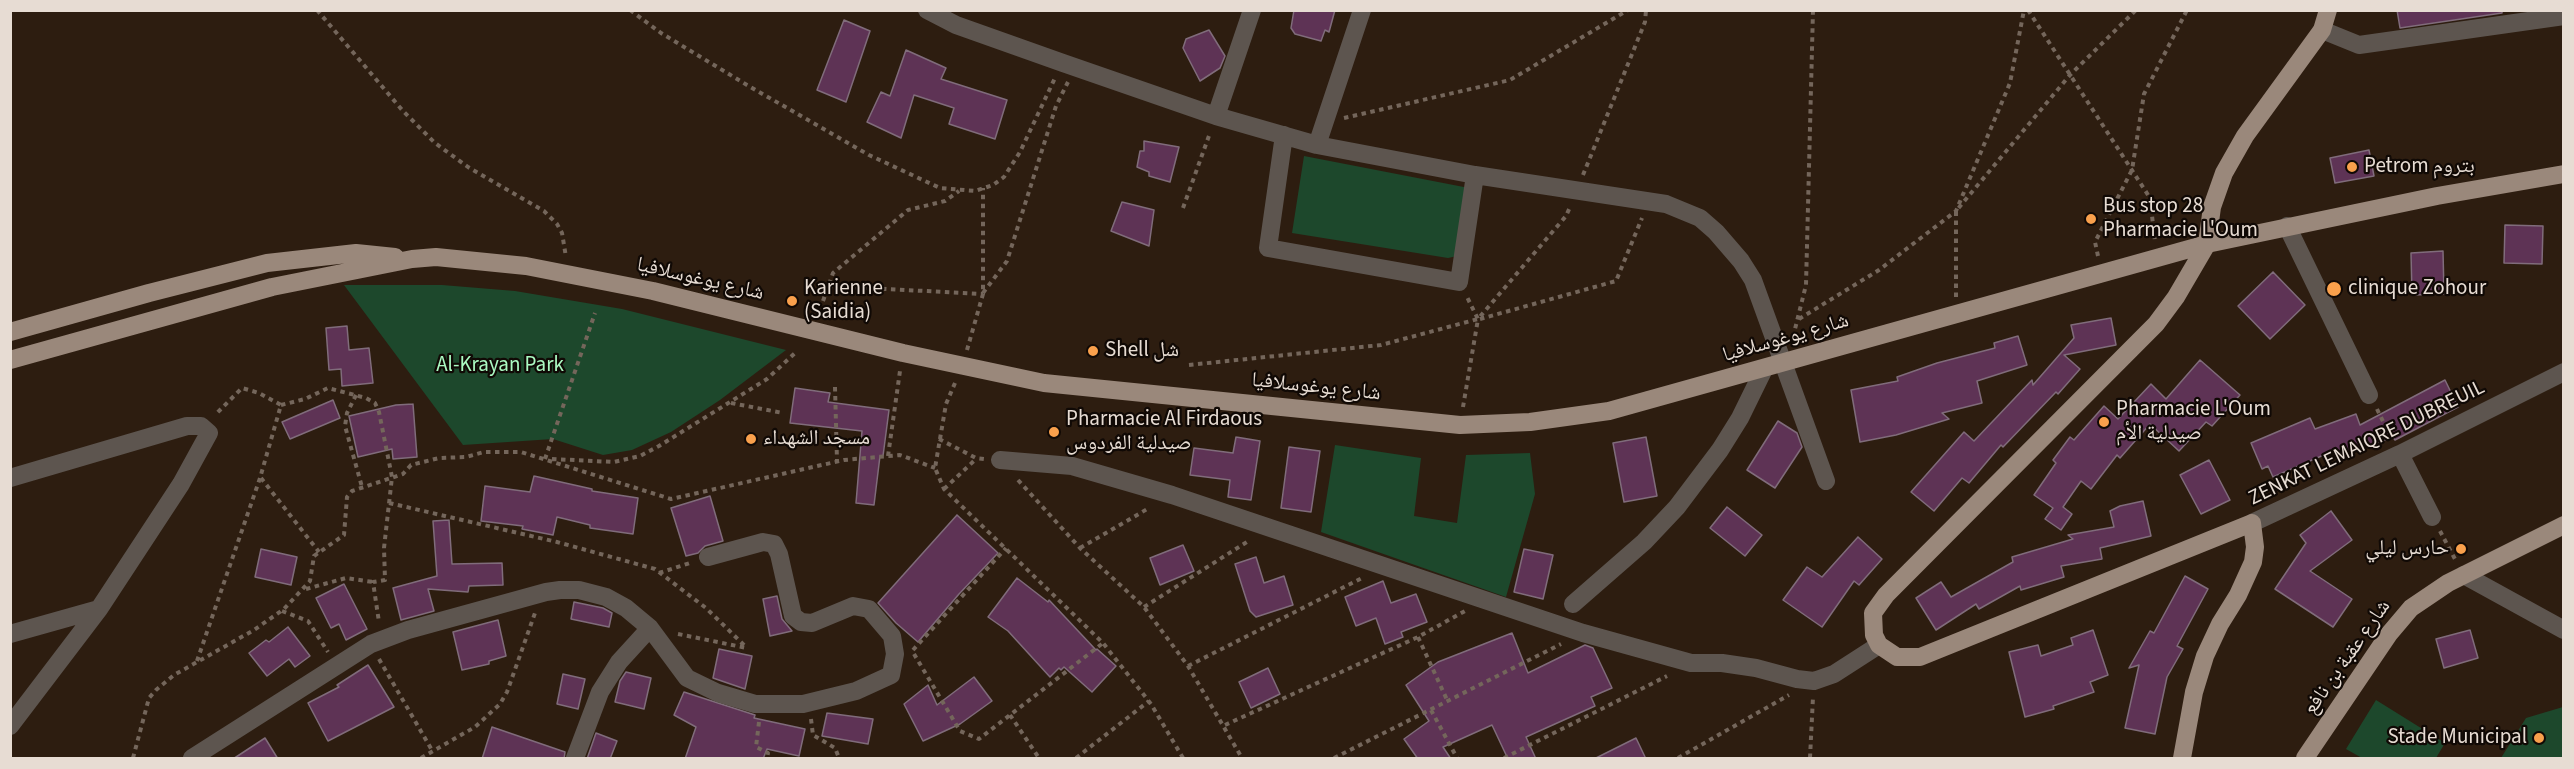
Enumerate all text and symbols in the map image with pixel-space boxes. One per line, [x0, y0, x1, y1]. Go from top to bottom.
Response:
place label: Petrom بتروم [2364, 154, 2475, 180]
marker: Petrom بتروم [2345, 160, 2359, 174]
place label: Bus stop 28 Pharmacie L'Oum [2103, 194, 2258, 244]
marker: Bus stop 28 Pharmacie L'Oum [2084, 212, 2098, 226]
street label: شارع يوغوسلافيا [634, 253, 766, 307]
place label: Karienne (Saidia) [804, 276, 883, 326]
place label: clinique Zohour [2348, 276, 2486, 302]
marker: clinique Zohour [2325, 280, 2343, 298]
marker: Karienne (Saidia) [785, 294, 799, 308]
street label: شارع يوغوسلافيا [1720, 309, 1852, 369]
place label: Shell شل [1105, 338, 1179, 364]
marker: Shell شل [1086, 344, 1100, 358]
park label: Al-Krayan Park [436, 353, 564, 379]
street label: شارع يوغوسلافيا [1250, 369, 1382, 407]
street label: ZENKAT LEMAIQRE DUBREUIL [2245, 376, 2489, 512]
place label: Pharmacie L'Oum صيدلية الأم [2116, 397, 2271, 447]
place label: Pharmacie Al Firdaous صيدلية الفردوس [1066, 407, 1262, 457]
marker: Pharmacie L'Oum صيدلية الأم [2097, 415, 2111, 429]
marker: Pharmacie Al Firdaous صيدلية الفردوس [1047, 425, 1061, 439]
place label: مسجد الشهداء [763, 426, 870, 452]
marker: مسجد الشهداء [744, 432, 758, 446]
place label: حارس ليلي [2365, 536, 2449, 562]
marker: حارس ليلي [2454, 542, 2468, 556]
street label: شارع عقبة بن نافع [2299, 596, 2397, 720]
place label: Stade Municipal [2387, 725, 2527, 751]
marker: Stade Municipal [2532, 731, 2546, 745]

